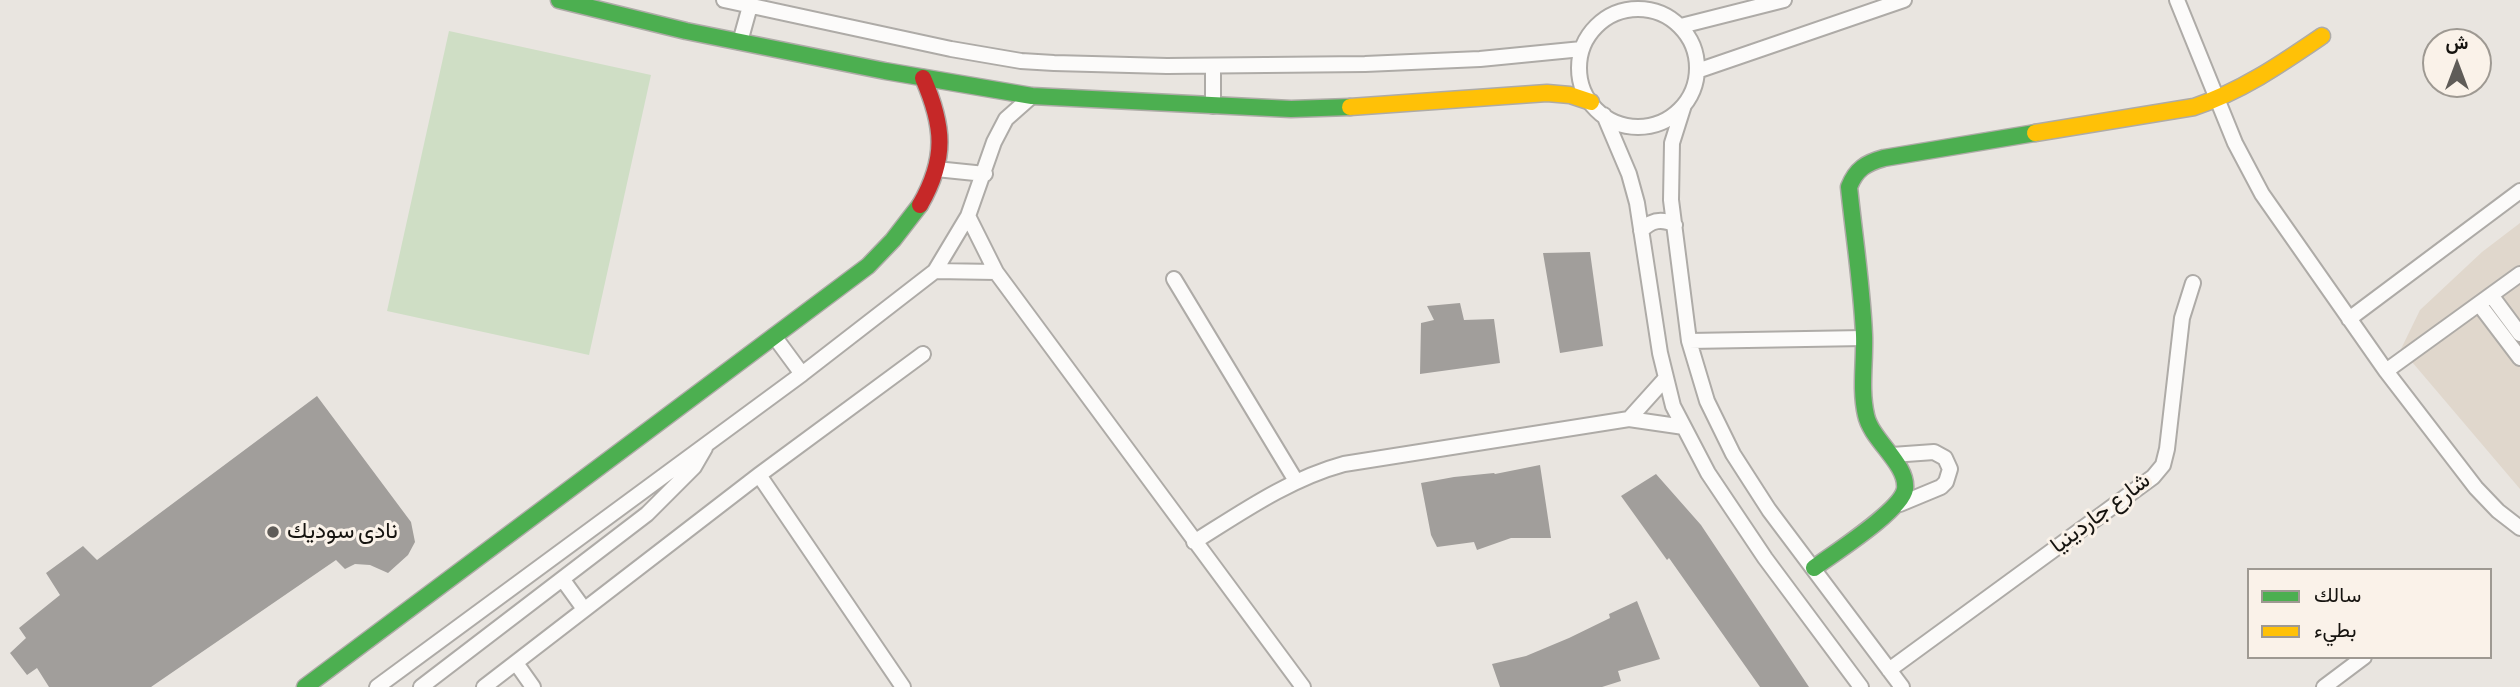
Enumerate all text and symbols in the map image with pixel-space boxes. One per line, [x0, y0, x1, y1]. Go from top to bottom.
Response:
north arrow [2422, 28, 2492, 98]
text: ش [2446, 32, 2468, 55]
street label: شارع جاردينيا [2046, 468, 2156, 560]
place label: نادى سوديك [287, 518, 398, 546]
marker: نادى سوديك [265, 524, 281, 540]
legend [2247, 568, 2492, 659]
text: سالك [2314, 583, 2361, 608]
text: بطيء [2314, 618, 2357, 643]

